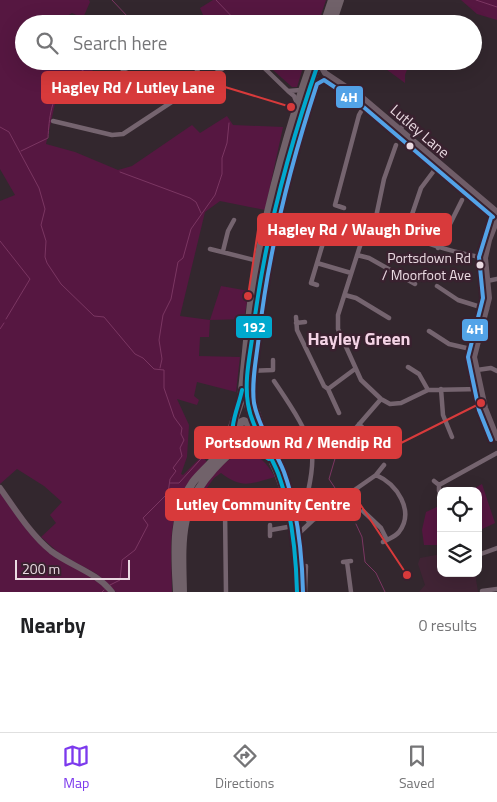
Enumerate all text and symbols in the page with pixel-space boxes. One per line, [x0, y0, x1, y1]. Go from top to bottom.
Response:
search box [15, 15, 482, 70]
text: Search here [73, 28, 167, 57]
icon: search [33, 29, 61, 57]
callout: Hagley Rd / Lutley Lane [42, 72, 225, 103]
text: Hagley Rd / Lutley Lane [51, 75, 215, 99]
line badge: 4H [335, 85, 364, 109]
text: 4H [340, 86, 358, 107]
street label: Lutley Lane [385, 99, 455, 163]
unlabelled marker [405, 141, 415, 151]
callout: Hagley Rd / Waugh Drive [258, 214, 451, 245]
text: Hagley Rd / Waugh Drive [267, 217, 441, 241]
place label: Portsdown Rd / Moorfoot Ave [382, 247, 471, 285]
marker: Portsdown Rd / Moorfoot Ave [475, 260, 485, 270]
line badge: 192 [235, 315, 273, 339]
text: 192 [242, 316, 266, 337]
line badge: 4H [461, 318, 489, 342]
text: 4H [466, 318, 484, 339]
district label: Hayley Green [307, 325, 411, 352]
callout: Portsdown Rd / Mendip Rd [195, 427, 401, 458]
text: Portsdown Rd / Mendip Rd [205, 430, 391, 454]
map controls [437, 487, 482, 577]
button: locate [437, 487, 482, 532]
callout: Lutley Community Centre [166, 489, 360, 520]
text: Lutley Community Centre [176, 492, 350, 516]
button: layers [437, 532, 482, 577]
scale bar [15, 557, 130, 580]
text: 200 m [22, 558, 60, 579]
text: Nearby [20, 609, 85, 641]
text: 0 results [418, 613, 477, 637]
tab: Map [62, 742, 90, 793]
tab: Directions [215, 742, 274, 793]
tab: Saved [399, 742, 435, 793]

